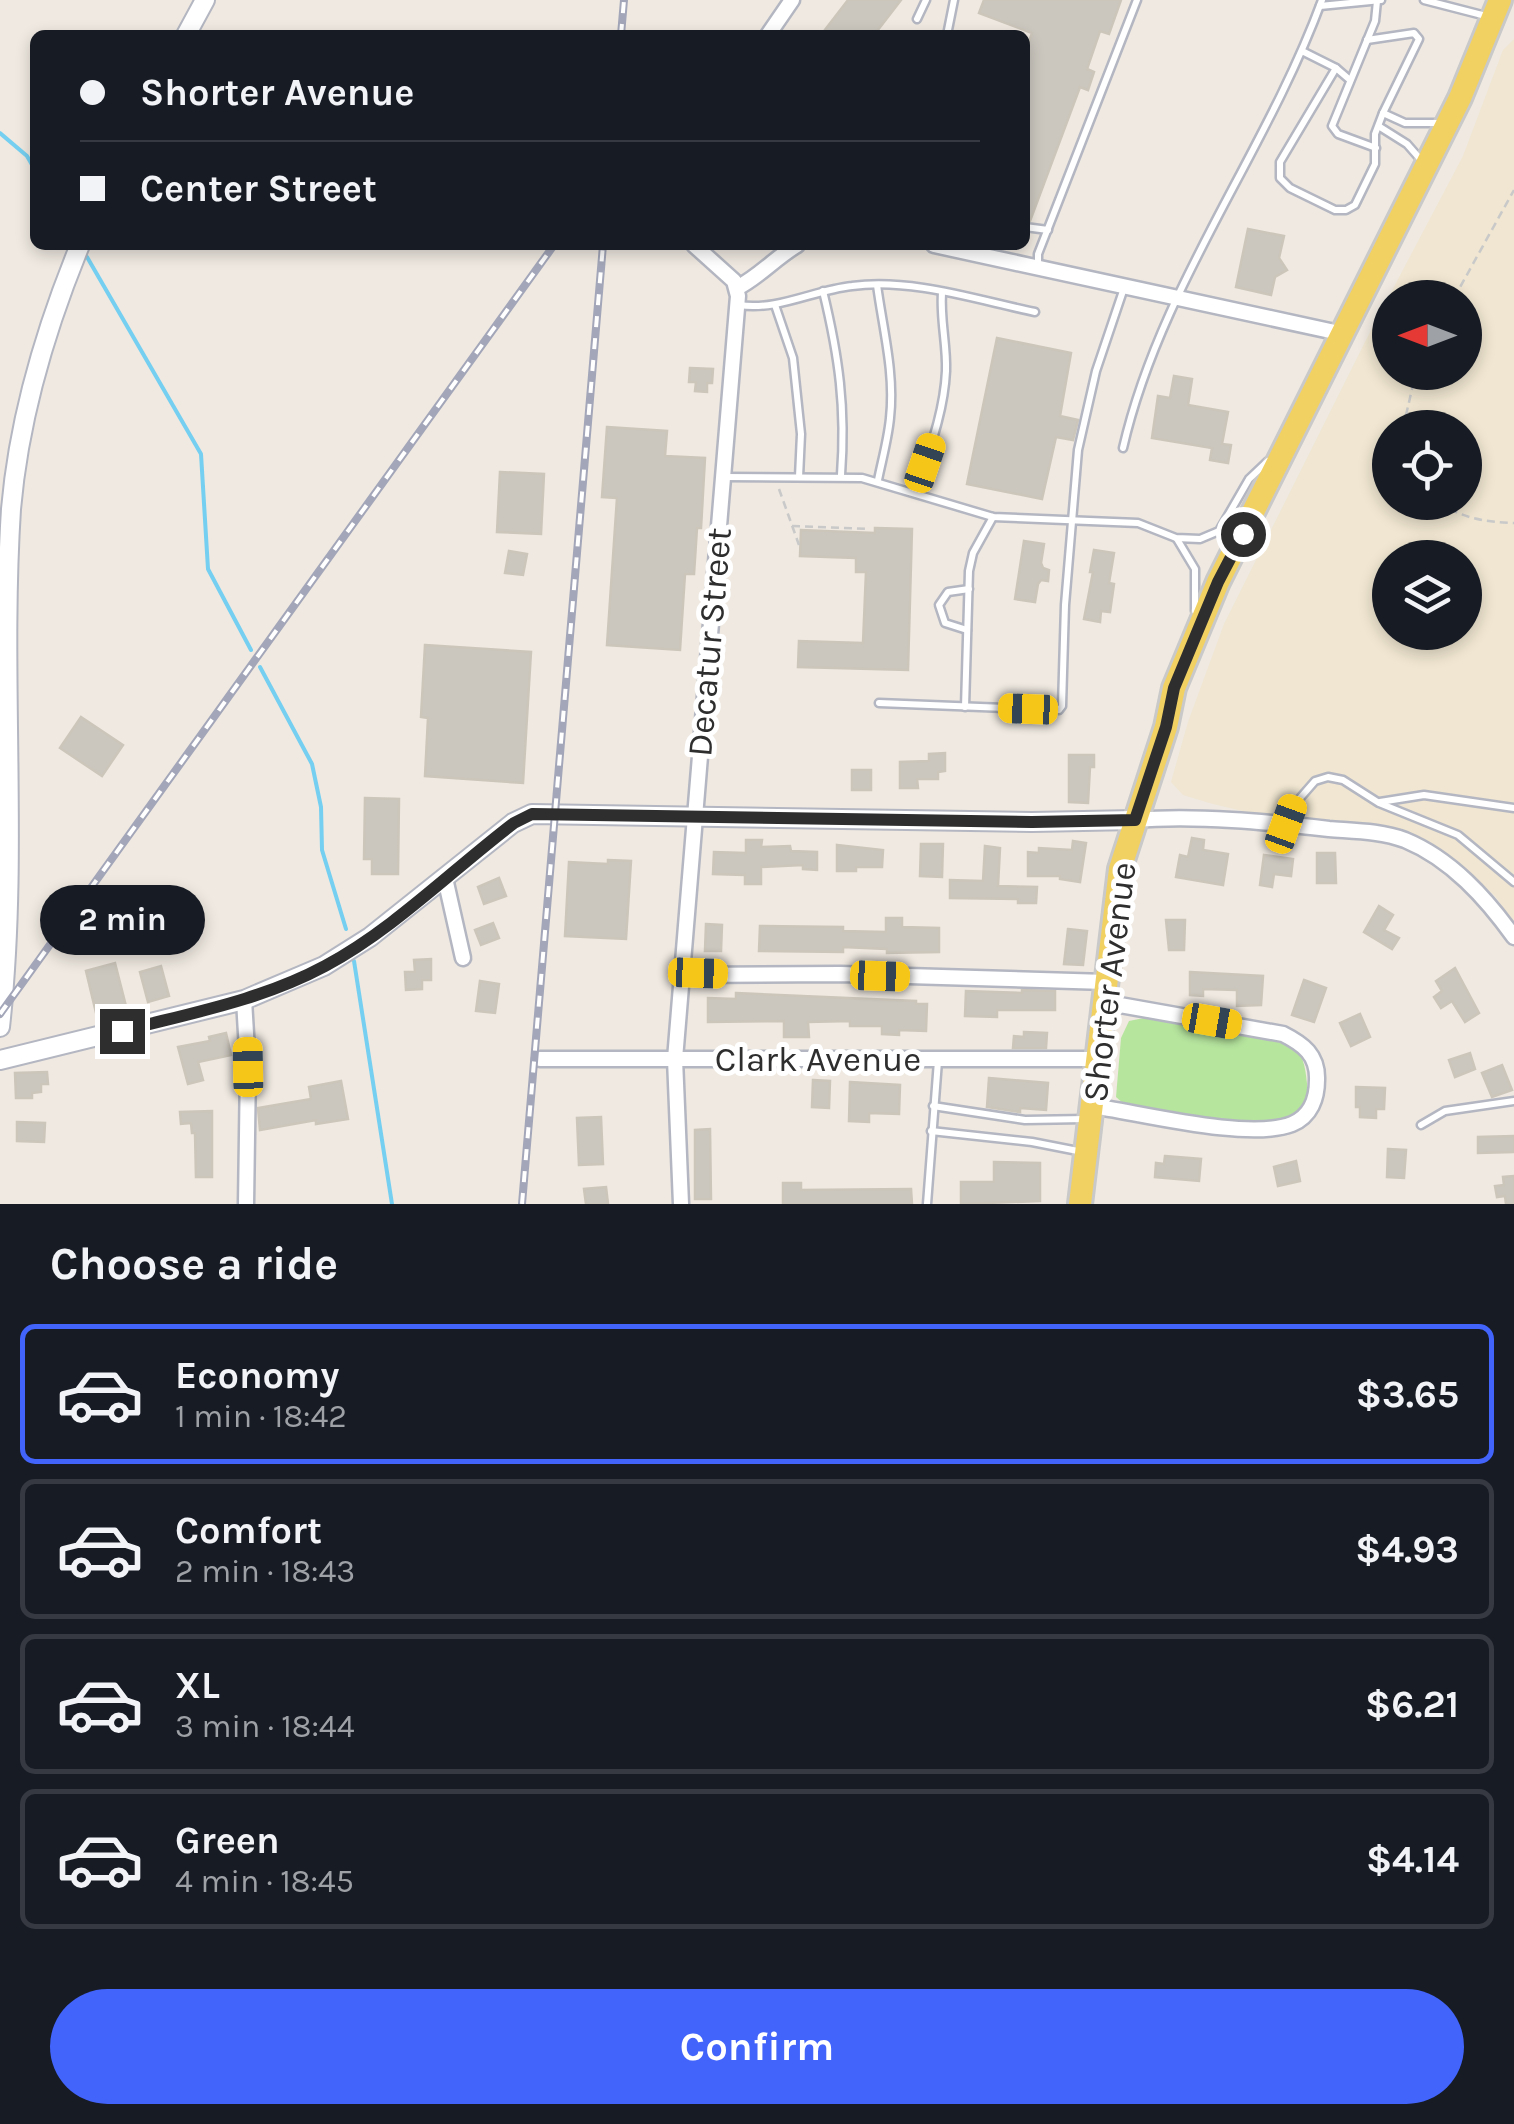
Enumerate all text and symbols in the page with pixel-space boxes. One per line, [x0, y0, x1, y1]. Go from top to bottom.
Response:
text: Shorter Avenue [140, 70, 415, 115]
text: Center Street [140, 166, 377, 211]
north arrow [1372, 280, 1482, 390]
map controls [1372, 280, 1482, 650]
button: locate [1372, 410, 1482, 520]
car [901, 430, 949, 496]
route start [1221, 512, 1266, 557]
street label: Decatur Street [679, 526, 740, 758]
button: layers [1372, 540, 1482, 650]
car [997, 693, 1059, 725]
car [1262, 791, 1310, 857]
street label: Shorter Avenue [1074, 860, 1145, 1104]
callout: 2 min [39, 886, 204, 956]
text: 2 min [78, 901, 167, 938]
car [667, 957, 729, 989]
car [849, 960, 911, 992]
car [1180, 1001, 1244, 1041]
route end [100, 1009, 145, 1054]
car [232, 1037, 264, 1097]
street label: Clark Avenue [715, 1039, 921, 1080]
text: Choose a ride [50, 1238, 338, 1290]
icon: car [55, 1349, 145, 1439]
text: Economy [175, 1353, 339, 1398]
text: $3.65 [1356, 1372, 1459, 1417]
text: 1 min · 18:42 [175, 1398, 347, 1435]
icon: car [55, 1504, 145, 1594]
text: Comfort [175, 1508, 322, 1553]
text: $4.93 [1355, 1527, 1459, 1572]
text: 2 min · 18:43 [175, 1553, 355, 1590]
icon: car [55, 1659, 145, 1749]
text: XL [175, 1663, 220, 1708]
text: $6.21 [1365, 1682, 1459, 1727]
text: 3 min · 18:44 [175, 1708, 355, 1745]
icon: car [55, 1814, 145, 1904]
text: Green [175, 1818, 280, 1863]
text: $4.14 [1366, 1837, 1459, 1882]
text: 4 min · 18:45 [175, 1863, 354, 1900]
button: Confirm [50, 1989, 1464, 2104]

